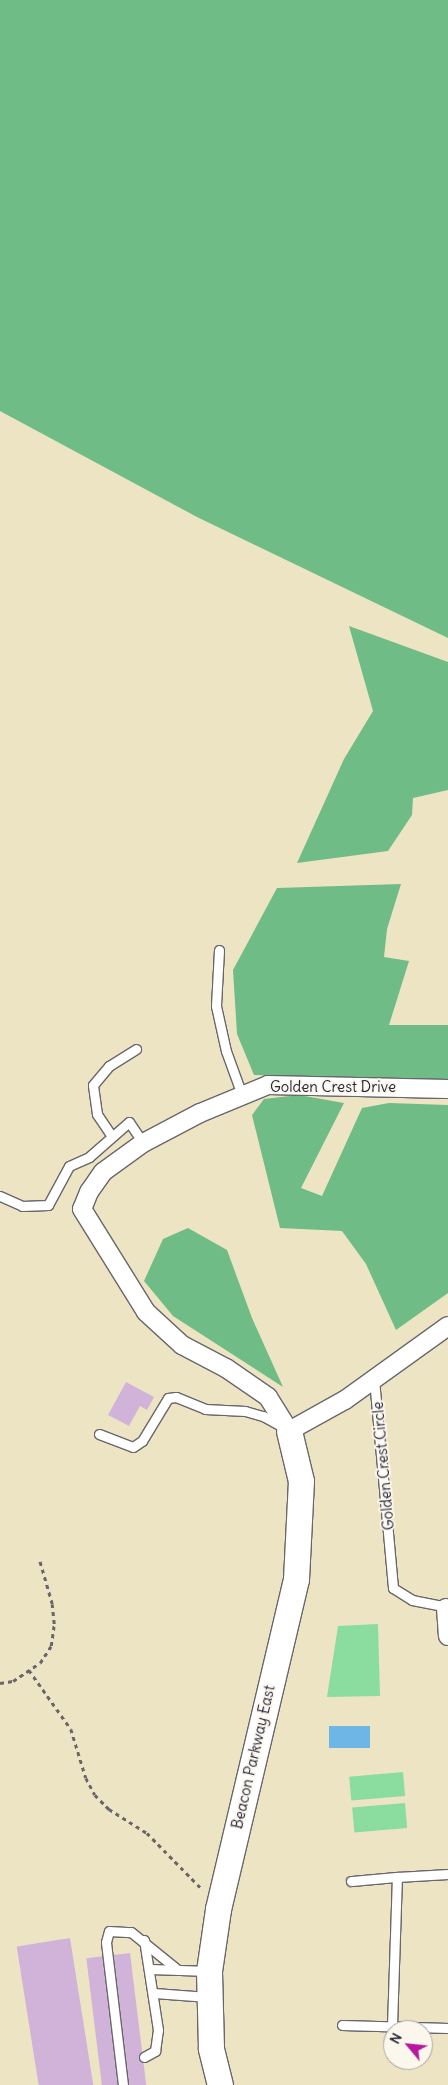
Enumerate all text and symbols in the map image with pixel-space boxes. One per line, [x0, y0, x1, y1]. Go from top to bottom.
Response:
street label: Golden Crest Drive [270, 1078, 396, 1096]
street label: Golden Crest Circle [368, 1401, 398, 1531]
street label: Beacon Parkway East [228, 1683, 278, 1831]
north arrow [383, 2020, 433, 2070]
text: N [385, 2030, 406, 2047]

